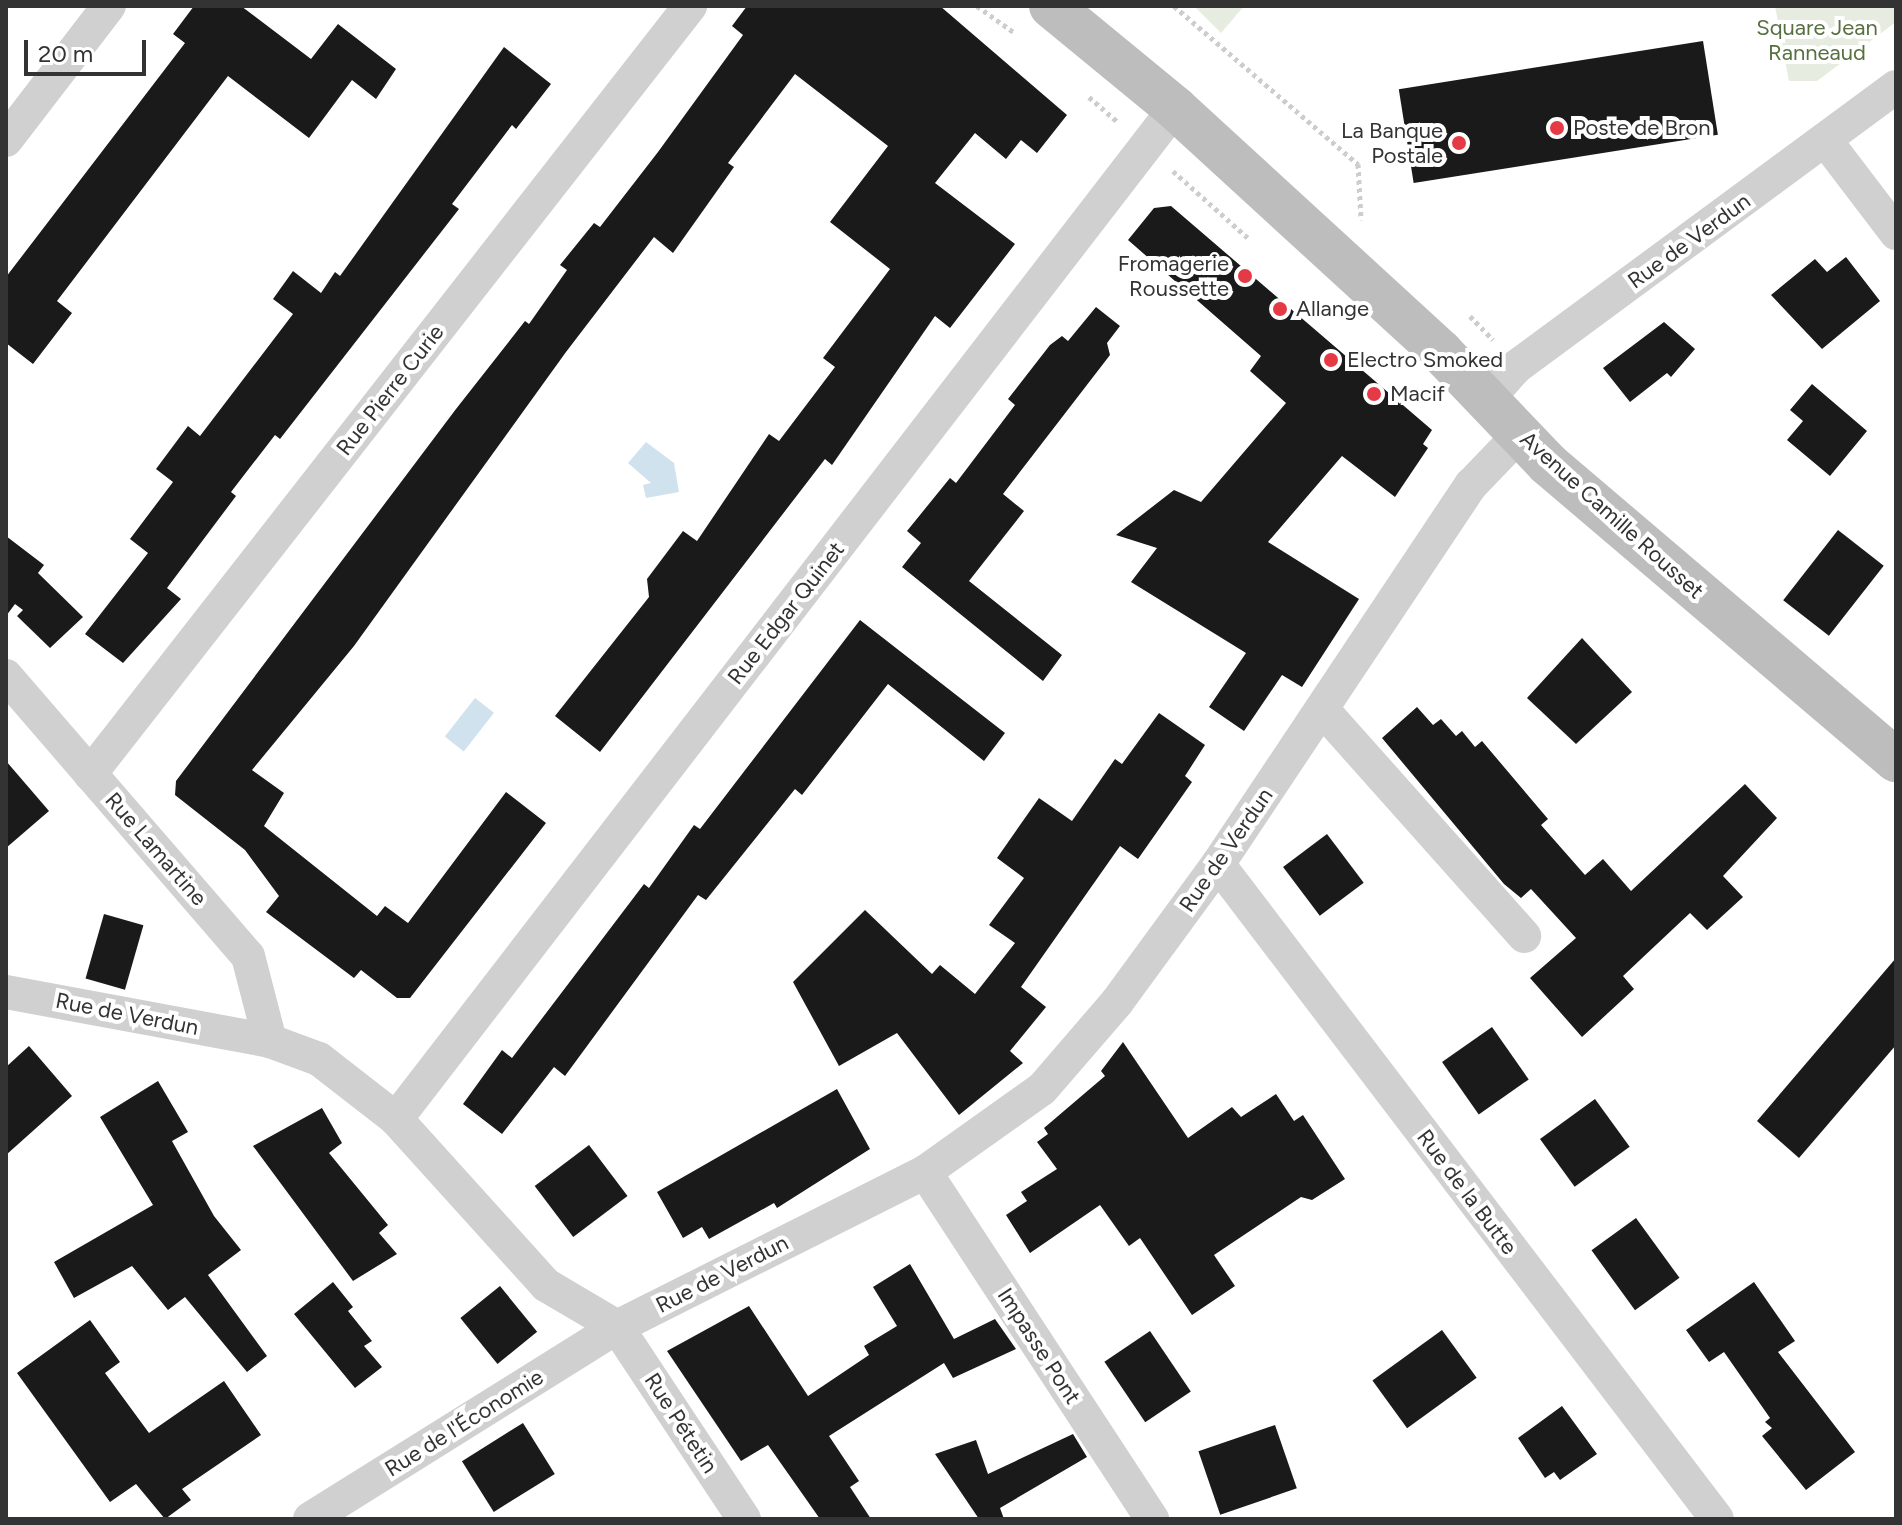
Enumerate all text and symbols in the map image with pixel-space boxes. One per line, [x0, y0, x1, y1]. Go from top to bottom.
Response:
park label: Square Jean Ranneaud [1756, 14, 1878, 66]
scale bar [28, 24, 150, 74]
text: 20 m [38, 39, 93, 68]
place label: Poste de Bron [1573, 115, 1710, 141]
place label: La Banque Postale [1341, 117, 1443, 168]
marker: Poste de Bron [1548, 119, 1566, 137]
marker: La Banque Postale [1450, 134, 1468, 152]
street label: Rue de Verdun [1623, 188, 1755, 294]
place label: Fromagerie Roussette [1118, 250, 1229, 302]
marker: Fromagerie Roussette [1236, 267, 1254, 285]
place label: Allange [1296, 296, 1369, 322]
marker: Allange [1271, 300, 1289, 318]
street label: Rue Pierre Curie [331, 319, 449, 461]
place label: Electro Smoked [1347, 347, 1503, 373]
marker: Electro Smoked [1322, 351, 1340, 369]
place label: Macif [1390, 381, 1445, 407]
marker: Macif [1365, 385, 1383, 403]
street label: Avenue Camille Rousset [1515, 426, 1709, 604]
street label: Rue Edgar Quinet [722, 536, 850, 690]
street label: Rue de Verdun [1174, 783, 1278, 917]
street label: Rue Lamartine [100, 787, 212, 911]
street label: Rue de Verdun [53, 987, 201, 1041]
street label: Rue de la Butte [1411, 1124, 1523, 1260]
street label: Rue de Verdun [651, 1229, 793, 1319]
street label: Impasse Pont [992, 1283, 1086, 1409]
street label: Rue de l'Économie [380, 1364, 548, 1482]
street label: Rue Pétetin [639, 1368, 723, 1478]

